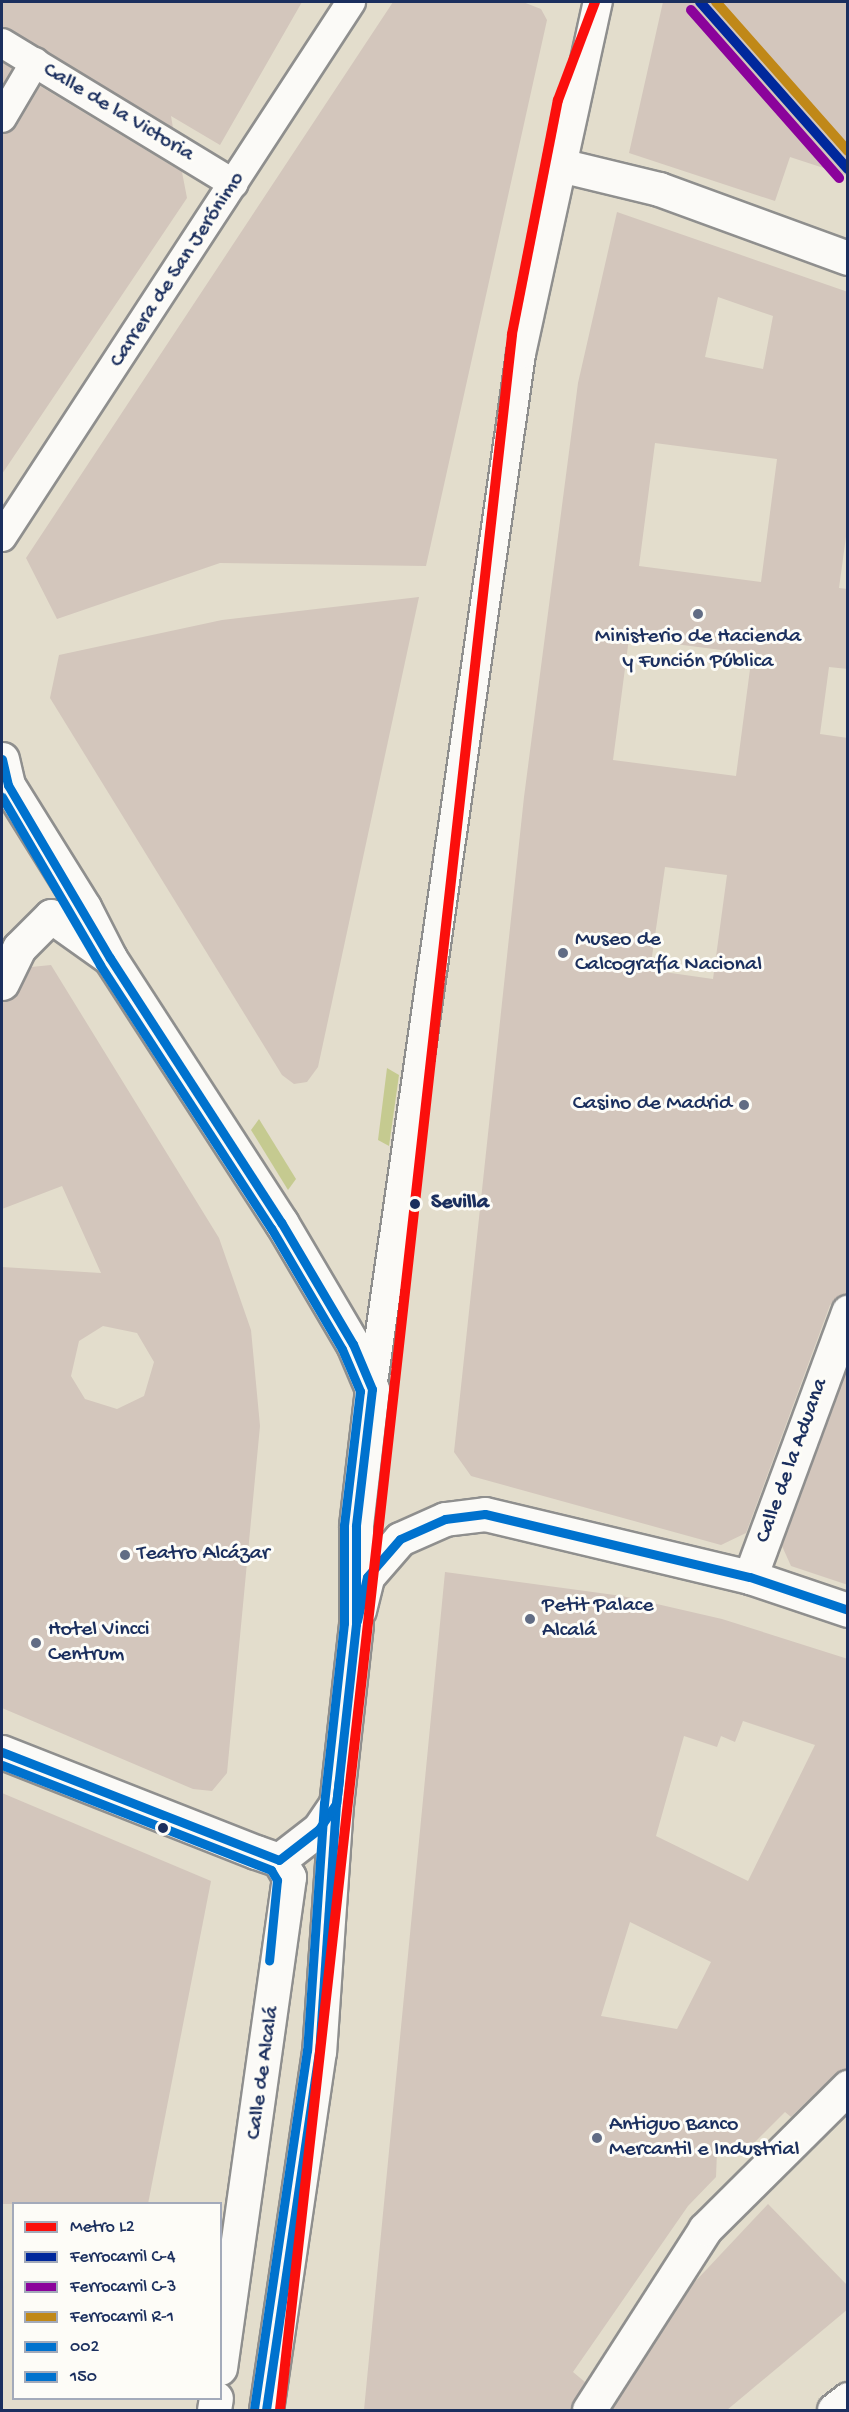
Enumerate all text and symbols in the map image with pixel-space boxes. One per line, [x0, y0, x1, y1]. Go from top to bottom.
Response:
street label: Calle de la Victoria [38, 57, 198, 169]
street label: Carrera de San Jerónimo [105, 167, 251, 373]
marker: Ministerio de Hacienda y Función Pública [691, 607, 705, 621]
place label: Ministerio de Hacienda y Función Pública [595, 624, 801, 676]
place label: Museo de Calcografía Nacional [575, 927, 762, 978]
marker: Museo de Calcografía Nacional [556, 946, 570, 960]
place label: Casino de Madrid [573, 1092, 732, 1118]
marker: Casino de Madrid [737, 1098, 751, 1112]
place label: Sevilla [431, 1191, 489, 1217]
marker: Sevilla [404, 1193, 426, 1215]
street label: Calle de la Aduana [751, 1375, 835, 1547]
place label: Teatro Alcázar [137, 1542, 270, 1568]
marker: Teatro Alcázar [118, 1548, 132, 1562]
place label: Petit Palace Alcalá [542, 1593, 654, 1645]
marker: Petit Palace Alcalá [523, 1612, 537, 1626]
place label: Hotel Vincci Centrum [48, 1617, 150, 1669]
marker: Hotel Vincci Centrum [29, 1636, 43, 1650]
unlabelled marker [157, 1822, 169, 1834]
street label: Calle de Alcalá [242, 2005, 286, 2141]
place label: Antiguo Banco Mercantil e Industrial [609, 2112, 800, 2164]
marker: Antiguo Banco Mercantil e Industrial [590, 2131, 604, 2145]
legend [12, 2202, 222, 2400]
text: Metro L2 [70, 2217, 135, 2238]
text: Ferrocarril C-4 [70, 2247, 176, 2268]
text: Ferrocarril C-3 [70, 2277, 176, 2298]
text: Ferrocarril R-1 [70, 2307, 174, 2328]
text: 002 [70, 2337, 99, 2358]
text: 150 [70, 2367, 97, 2388]

